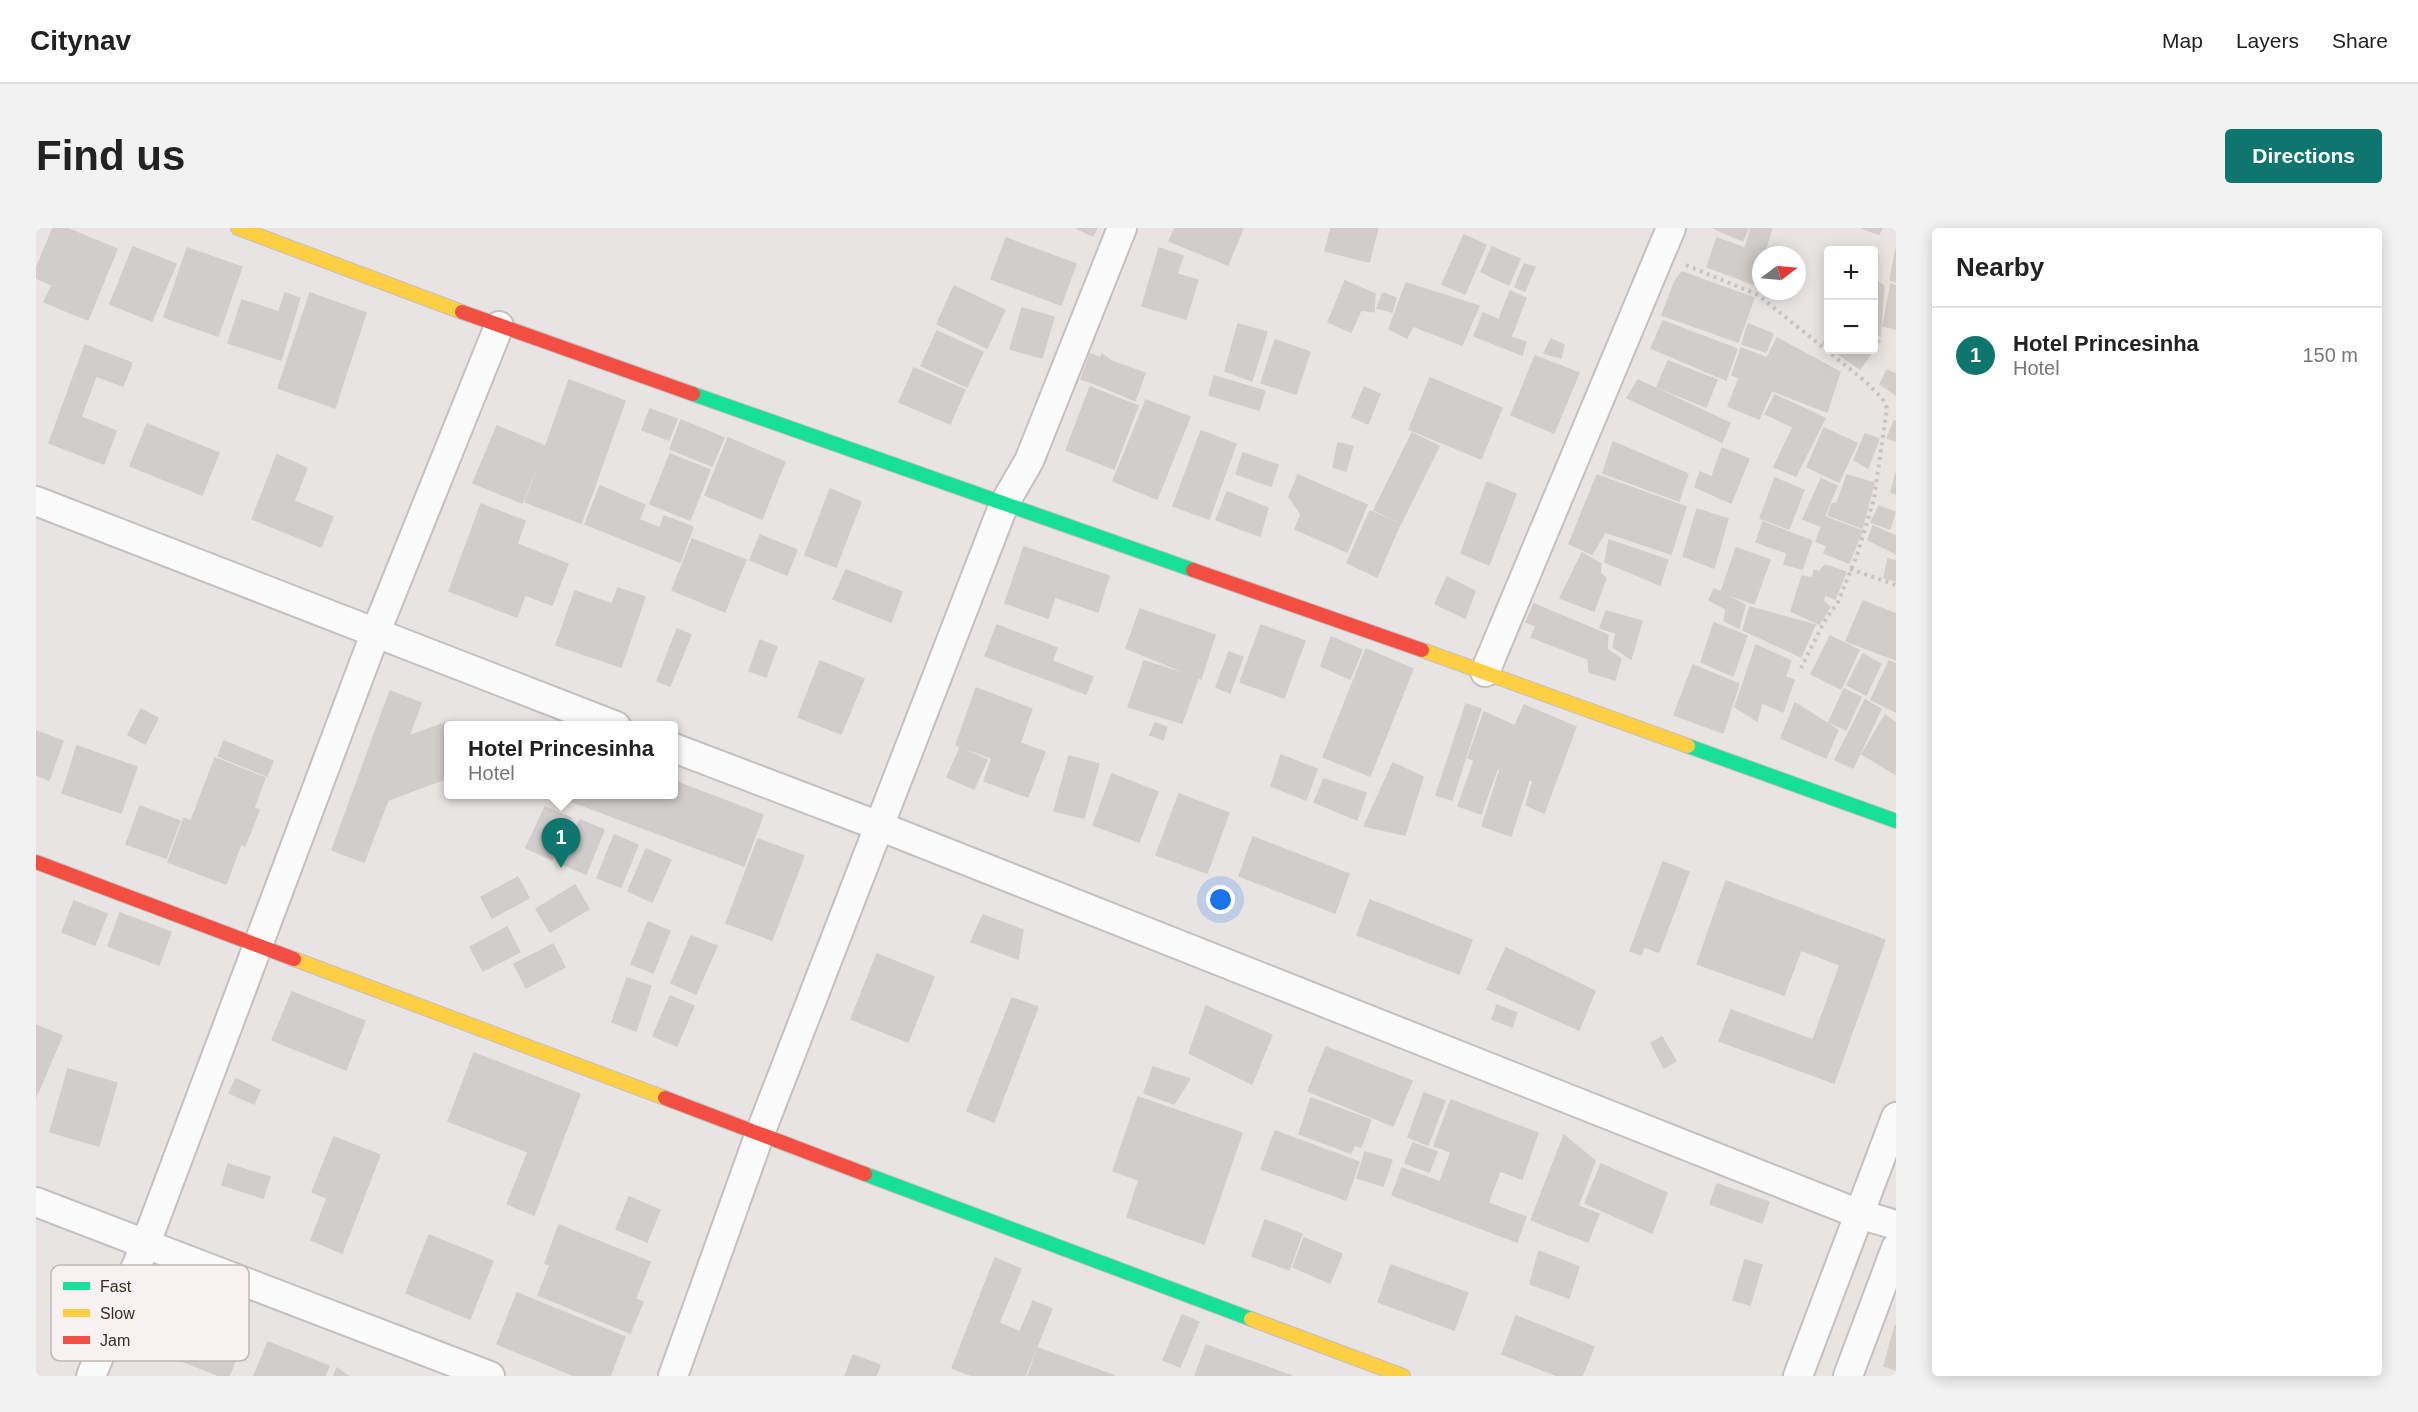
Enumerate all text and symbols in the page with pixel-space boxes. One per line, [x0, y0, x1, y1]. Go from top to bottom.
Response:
text: Citynav [30, 25, 131, 56]
text: Map [2162, 29, 2203, 52]
text: Layers [2236, 29, 2299, 52]
text: Share [2332, 29, 2388, 52]
button: Directions [2225, 129, 2382, 183]
text: Find us [36, 132, 185, 179]
north arrow [1752, 246, 1806, 300]
map controls [1824, 246, 1878, 354]
button: + [1824, 246, 1878, 300]
text: Nearby [1956, 252, 2044, 282]
button: − [1824, 300, 1878, 354]
text: Hotel Princesinha [2013, 331, 2199, 356]
text: 1 [1970, 344, 1981, 366]
text: 150 m [2302, 344, 2358, 366]
text: Hotel [2013, 357, 2060, 379]
popup [444, 721, 678, 799]
text: Hotel Princesinha [468, 736, 654, 761]
text: Hotel [468, 762, 515, 784]
pin: 1 [542, 818, 580, 868]
your location [1206, 885, 1235, 914]
legend [51, 1265, 249, 1361]
text: Fast [100, 1278, 132, 1295]
text: Slow [100, 1305, 135, 1322]
text: Jam [100, 1332, 130, 1349]

